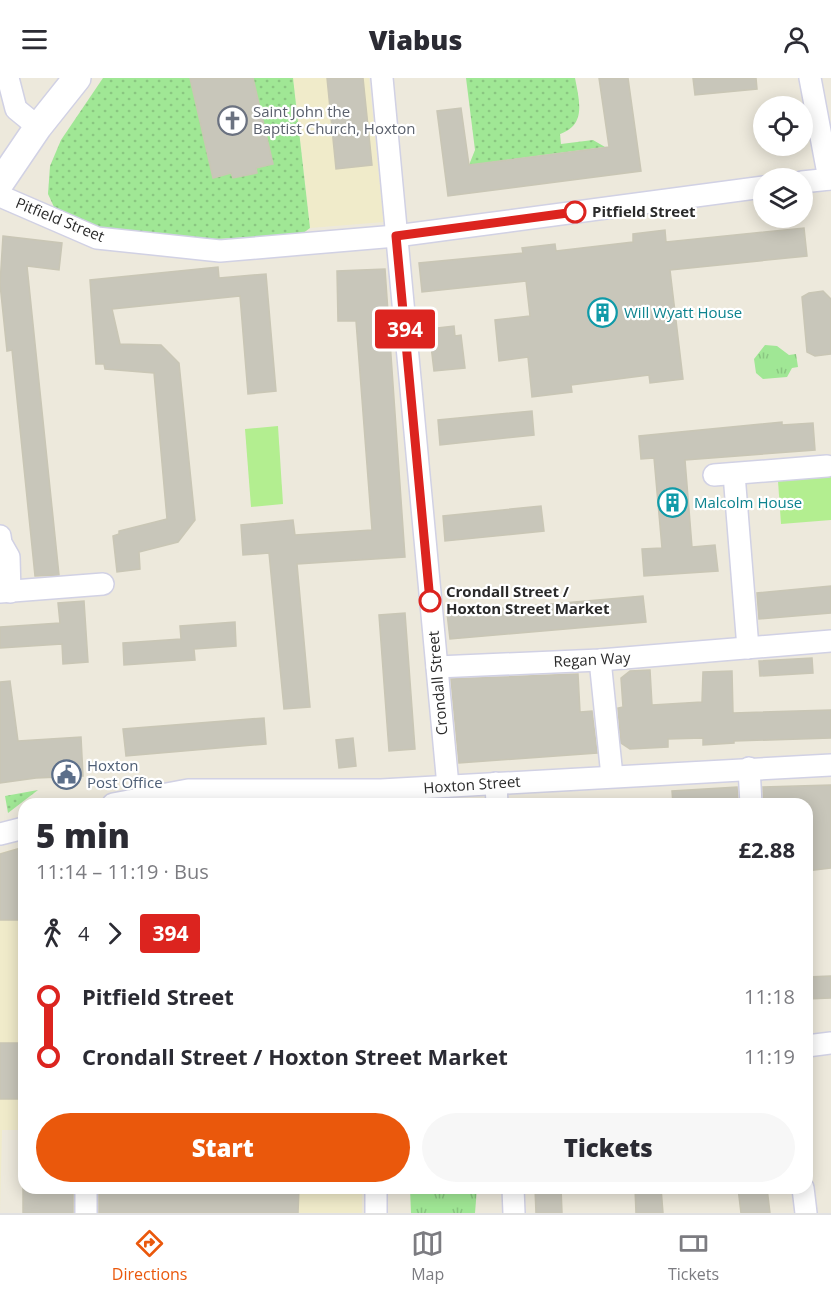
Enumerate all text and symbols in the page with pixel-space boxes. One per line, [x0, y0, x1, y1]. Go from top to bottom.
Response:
text: Viabus [369, 21, 462, 58]
icon: menu [18, 23, 51, 56]
icon: person [780, 23, 813, 56]
map controls [753, 96, 813, 228]
button: locate [753, 96, 813, 156]
place label: Saint John the Baptist Church, Hoxton [253, 101, 415, 138]
church icon: Saint John the Baptist Church, Hoxton [216, 105, 248, 137]
button: layers [753, 168, 813, 228]
street label: Pitfield Street [13, 192, 108, 246]
marker: Pitfield Street [564, 201, 586, 223]
place label: Pitfield Street [592, 201, 696, 221]
building icon: Will Wyatt House [587, 297, 619, 329]
place label: Will Wyatt House [624, 302, 742, 322]
line badge: 394 [370, 310, 440, 348]
text: 394 [387, 315, 423, 343]
building icon: Malcolm House [657, 487, 689, 519]
place label: Malcolm House [694, 492, 802, 512]
place label: Crondall Street / Hoxton Street Market [446, 581, 610, 618]
marker: Crondall Street / Hoxton Street Market [419, 590, 441, 612]
street label: Crondall Street [422, 630, 452, 736]
street label: Regan Way [553, 647, 631, 671]
place label: Hoxton Post Office [87, 755, 163, 792]
public building icon: Hoxton Post Office [50, 759, 82, 791]
street label: Hoxton Street [423, 771, 521, 797]
text: 5 min [36, 813, 130, 858]
text: £2.88 [738, 834, 795, 864]
text: 11:14 – 11:19 · Bus [36, 858, 209, 885]
icon: walk [36, 917, 69, 950]
icon: forward [98, 917, 131, 950]
text: 394 [152, 919, 188, 947]
text: 4 [78, 920, 89, 947]
text: Pitfield Street [82, 981, 234, 1011]
text: 11:18 [744, 983, 795, 1010]
text: Crondall Street / Hoxton Street Market [82, 1041, 508, 1071]
text: 11:19 [744, 1043, 795, 1070]
button: Start [36, 1113, 410, 1182]
button: Tickets [422, 1113, 795, 1182]
tab: Directions [112, 1227, 187, 1285]
tab: Map [411, 1227, 444, 1285]
tab: Tickets [668, 1227, 719, 1285]

